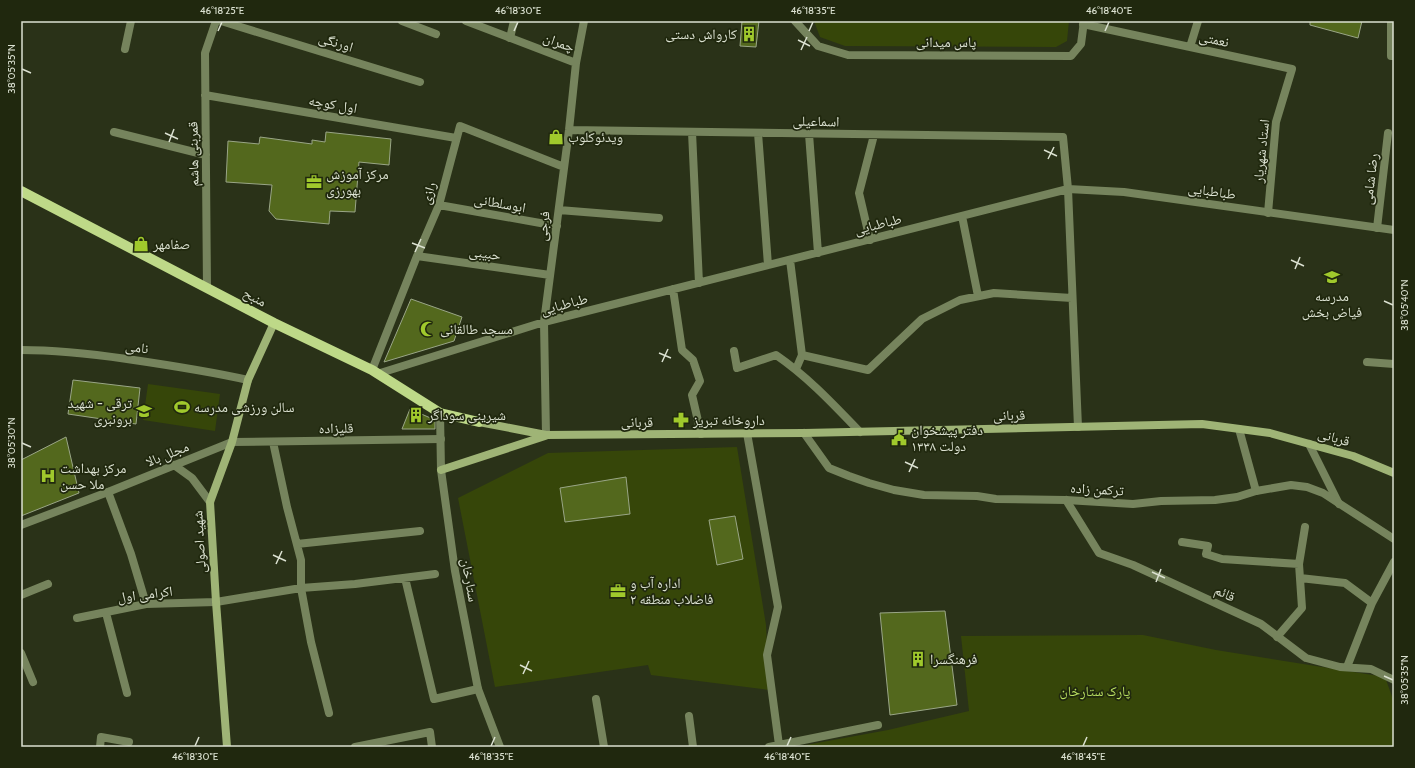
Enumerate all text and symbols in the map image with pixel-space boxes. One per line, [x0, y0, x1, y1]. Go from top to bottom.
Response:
text: 46°18'25"E [200, 4, 245, 17]
text: 46°18'30"E [495, 4, 542, 17]
text: 46°18'35"E [791, 4, 836, 17]
text: 46°18'40"E [1086, 4, 1133, 17]
place label: کارواش دستی [665, 25, 737, 43]
building icon: کارواش دستی [740, 25, 758, 43]
street label: نعمتی [1197, 27, 1231, 51]
street label: اورنگی [317, 28, 355, 56]
street label: چمران [541, 28, 577, 56]
street label: پاس میدانی [916, 33, 976, 51]
text: 38°05'35"N [5, 44, 18, 94]
street label: اول کوچه [307, 91, 359, 117]
street label: اسماعیلی [792, 112, 840, 130]
street label: استاد شهریار [1249, 118, 1273, 185]
street label: قمربنی هاشم [183, 121, 204, 187]
shop icon: ویدئوکلوب [547, 128, 565, 146]
place label: ویدئوکلوب [568, 128, 623, 146]
street label: رضا شامی [1358, 152, 1382, 206]
place label: مرکز آموزش بهورزی [326, 165, 389, 199]
office icon: مرکز آموزش بهورزی [305, 173, 323, 191]
street label: رازی [416, 179, 440, 207]
street label: طباطبایی [1187, 179, 1237, 203]
street label: ابوسلطانی [473, 190, 527, 216]
street label: طباطبایی [852, 209, 904, 239]
street label: فرجی [532, 210, 554, 242]
shop icon: صفامهر [132, 235, 150, 253]
place label: صفامهر [152, 235, 190, 253]
street label: حبیبی [468, 242, 502, 264]
school or university icon: مدرسه فیاض بخش [1323, 268, 1341, 286]
text: 38°05'40"N [1398, 279, 1411, 331]
street label: منبح [240, 283, 270, 311]
place label: مدرسه فیاض بخش [1302, 287, 1362, 321]
street label: طباطبایی [538, 289, 590, 319]
mosque icon: مسجد طالقانی [419, 320, 437, 338]
place label: مسجد طالقانی [440, 320, 513, 338]
street label: نامی [124, 336, 150, 358]
place label: ترقی - شهید برونبری [68, 394, 132, 428]
sports icon: سالن ورزشی مدرسه [173, 398, 191, 416]
place label: سالن ورزشی مدرسه [194, 398, 294, 416]
school or university icon: ترقی - شهید برونبری [135, 402, 153, 420]
building icon: شیرینی سوداگر [407, 406, 425, 424]
place label: شیرینی سوداگر [427, 406, 506, 424]
street label: قربانی [993, 406, 1025, 424]
pharmacy icon: داروخانه تبریز [672, 411, 690, 429]
place label: داروخانه تبریز [692, 411, 765, 429]
street label: قربانی [621, 413, 653, 431]
text: 38°05'30"N [5, 417, 18, 469]
street label: قلیزاده [318, 419, 354, 437]
place label: دفتر پیشخوان دولت ۱۳۳۸ [911, 421, 983, 455]
street label: قربانی [1316, 424, 1352, 450]
public building icon: دفتر پیشخوان دولت ۱۳۳۸ [890, 429, 908, 447]
street label: مجلل بالا [143, 437, 191, 471]
place label: مرکز بهداشت ملا حسن [60, 459, 126, 493]
hospital icon: مرکز بهداشت ملا حسن [39, 467, 57, 485]
street label: ترکمن زاده [1070, 479, 1124, 499]
street label: شهید اصولی [188, 510, 210, 574]
street label: ستارخان [457, 557, 483, 603]
place label: اداره آب و فاضلاب منطقه ۲ [630, 574, 714, 608]
street label: قائم [1211, 580, 1238, 606]
street label: اکرامی اول [116, 582, 174, 606]
office icon: اداره آب و فاضلاب منطقه ۲ [609, 582, 627, 600]
building icon: فرهنگسرا [909, 650, 927, 668]
place label: فرهنگسرا [930, 650, 978, 668]
text: 38°05'35"N [1398, 655, 1411, 705]
park label: پارک ستارخان [1060, 682, 1131, 700]
text: 46°18'30"E [172, 750, 219, 763]
text: 46°18'35"E [469, 750, 514, 763]
text: 46°18'40"E [764, 750, 811, 763]
text: 46°18'45"E [1060, 750, 1106, 763]

